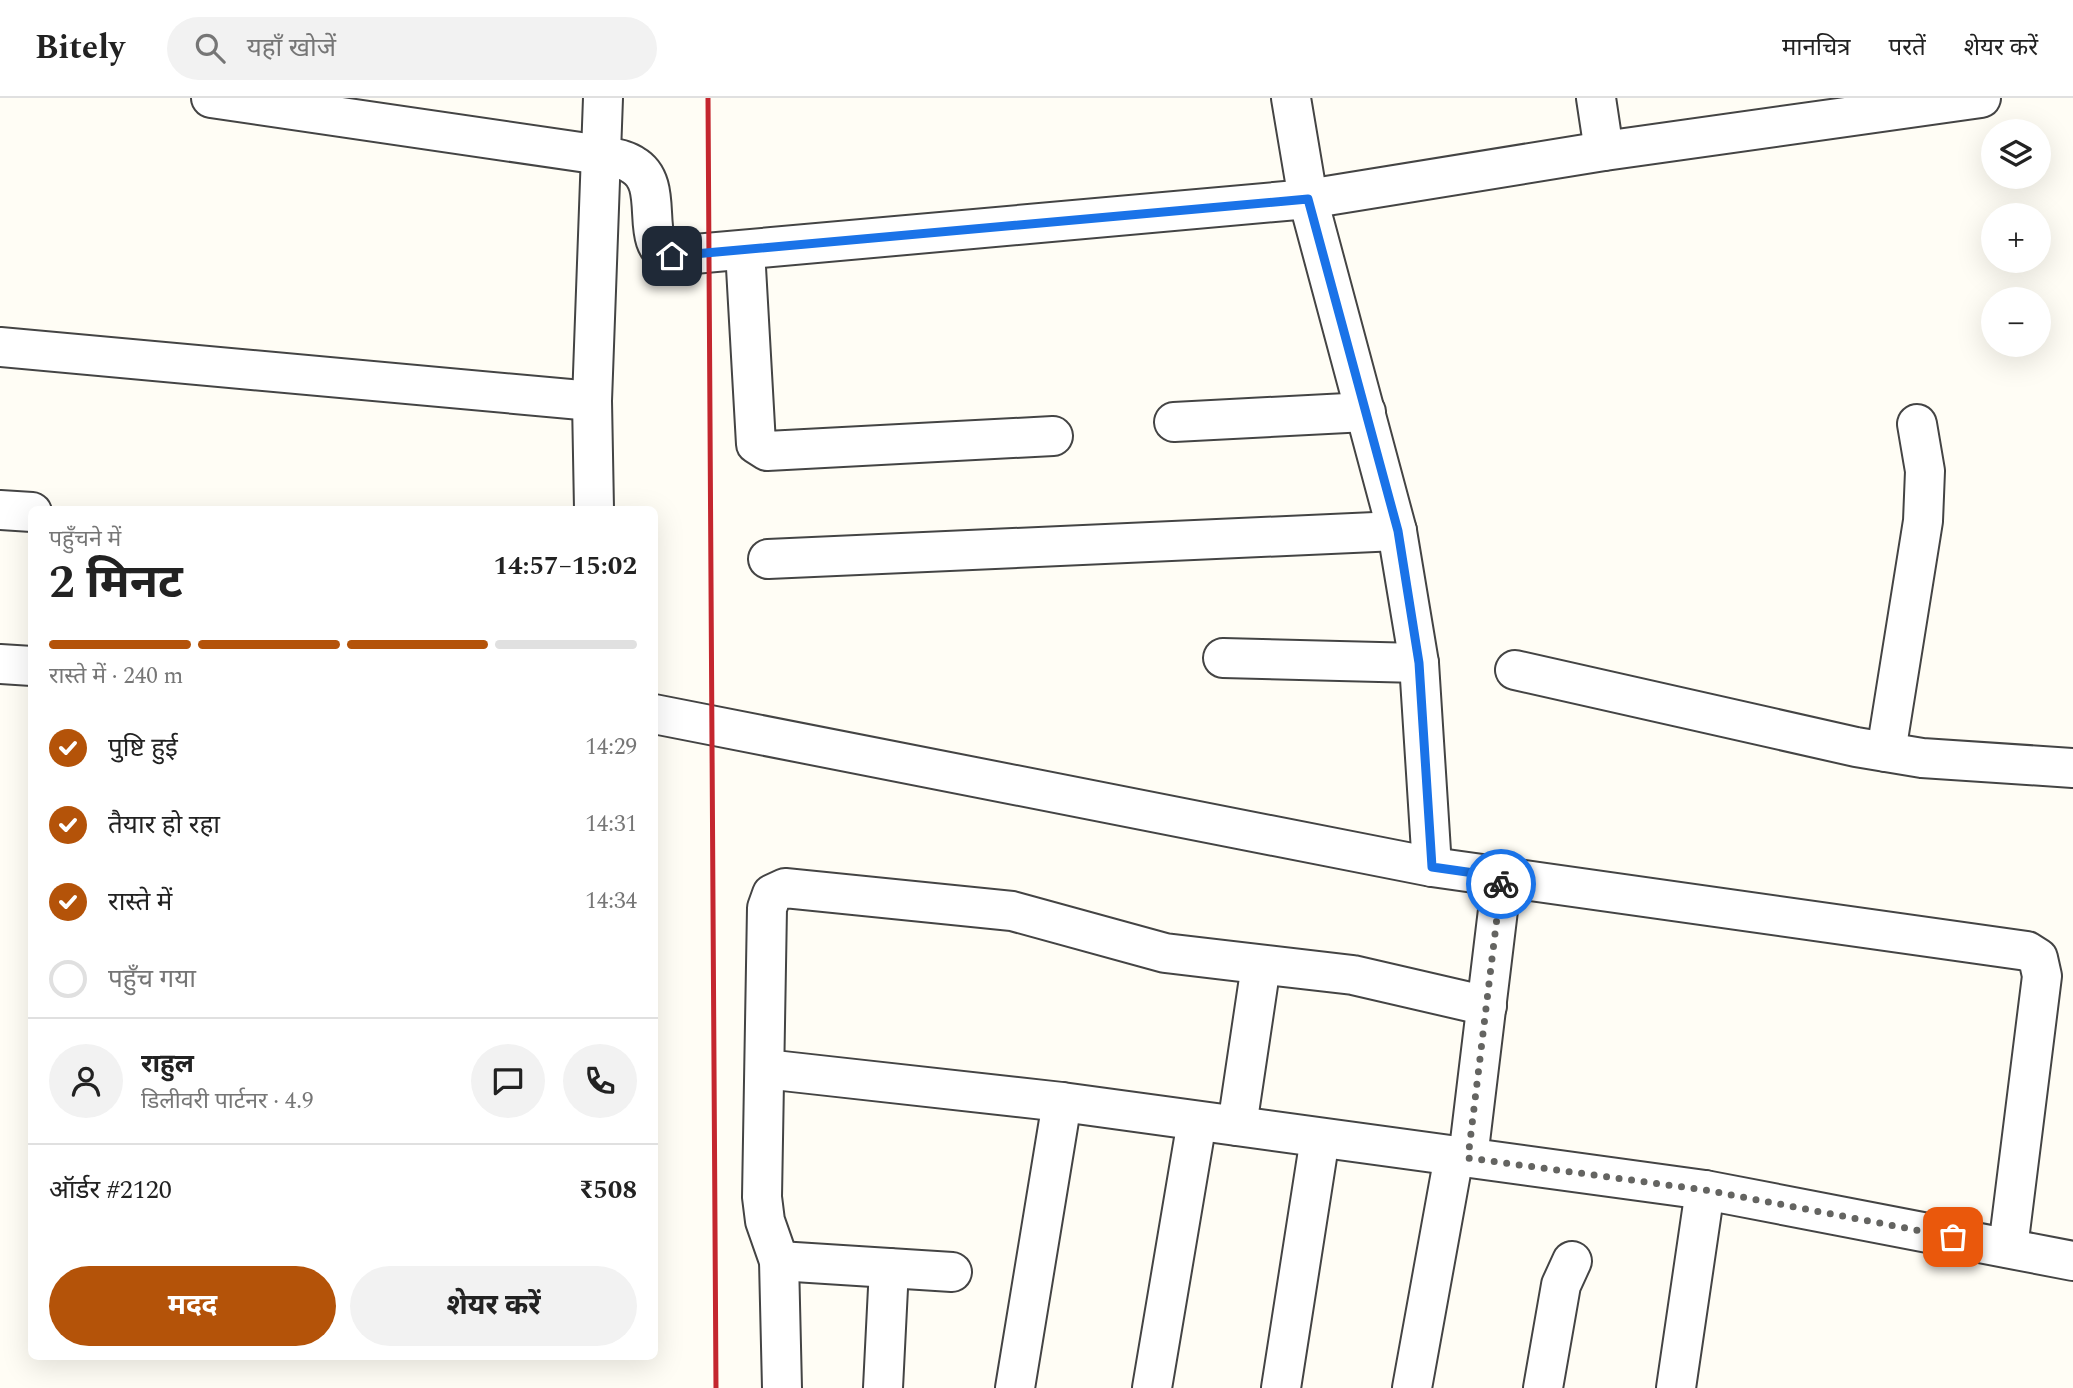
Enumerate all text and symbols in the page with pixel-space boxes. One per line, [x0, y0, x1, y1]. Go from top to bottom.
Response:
search box [167, 17, 657, 80]
text: Bitely [35, 23, 125, 73]
text: यहाँ खोजें [247, 28, 336, 68]
icon: search [191, 29, 229, 67]
text: मानचित्र [1782, 30, 1851, 66]
text: परतें [1889, 30, 1926, 66]
text: शेयर करें [1964, 30, 2038, 66]
map controls [1981, 119, 2051, 357]
button: layers [1981, 119, 2051, 189]
button: + [1981, 203, 2051, 273]
pin [642, 226, 702, 286]
icon: home [653, 237, 691, 275]
button: − [1981, 287, 2051, 357]
text: पहुँचने में [49, 522, 121, 557]
text: 14:57–15:02 [493, 546, 637, 586]
text: 2 मिनट [49, 548, 183, 618]
text: रास्ते में · 240 m [49, 659, 183, 694]
text: पुष्टि हुई [108, 728, 178, 768]
icon: check [49, 729, 87, 767]
text: 14:29 [585, 730, 637, 765]
text: तैयार हो रहा [108, 805, 220, 845]
icon: check [49, 806, 87, 844]
text: 14:31 [585, 807, 637, 842]
courier [1466, 849, 1536, 919]
icon: bike [1482, 865, 1520, 903]
text: रास्ते में [108, 882, 172, 922]
icon: check [49, 883, 87, 921]
text: 14:34 [585, 884, 637, 919]
text: पहुँच गया [108, 959, 196, 999]
button: person [49, 1044, 123, 1118]
text: राहुल [141, 1044, 194, 1084]
button: chat [471, 1044, 545, 1118]
button: phone [563, 1044, 637, 1118]
text: डिलीवरी पार्टनर · 4.9 [141, 1084, 314, 1119]
text: ऑर्डर #2120 [49, 1170, 172, 1210]
text: ₹508 [579, 1170, 637, 1210]
pin [1923, 1207, 1983, 1267]
icon: bag [1934, 1218, 1972, 1256]
button: मदद [49, 1266, 336, 1346]
button: शेयर करें [350, 1266, 637, 1346]

